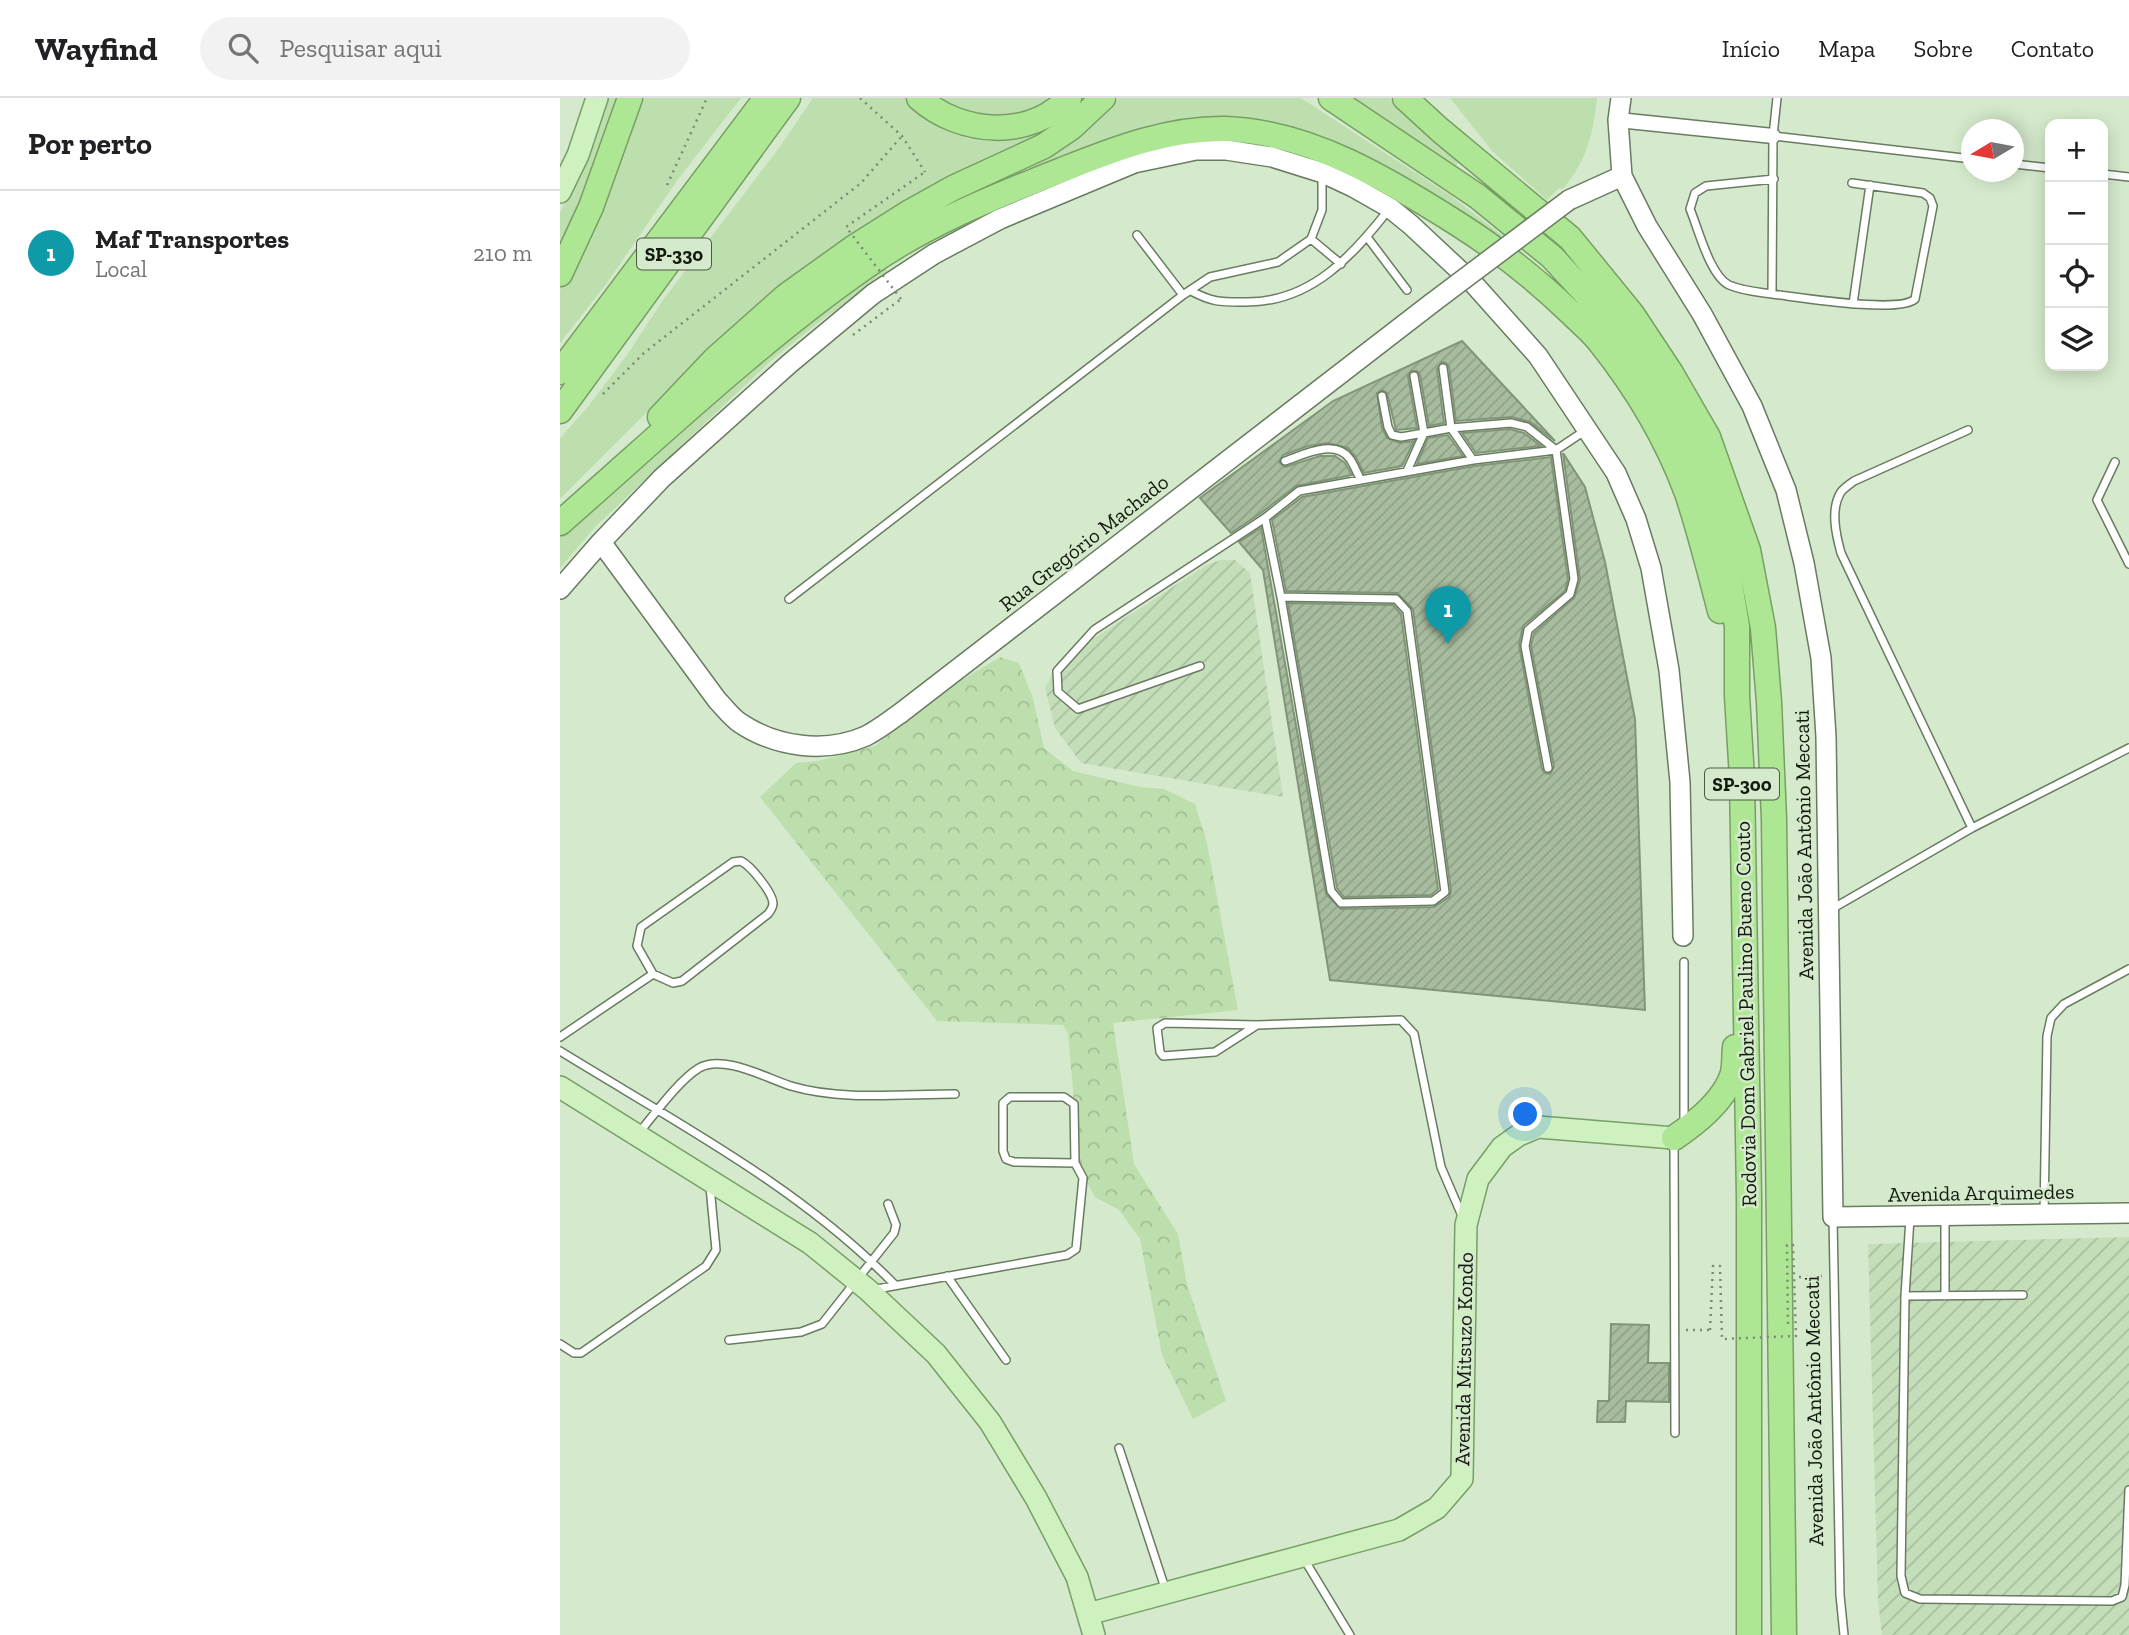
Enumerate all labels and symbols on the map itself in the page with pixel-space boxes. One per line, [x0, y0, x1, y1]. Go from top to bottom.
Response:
north arrow [1961, 119, 2024, 182]
road number: SP-330 [637, 238, 711, 270]
street label: Rua Gregório Machado [994, 469, 1173, 616]
pin: 1 [1425, 586, 1471, 644]
street label: Avenida João Antônio Meccati [1789, 709, 1818, 980]
road number: SP-300 [1705, 768, 1779, 800]
street label: Rodovia Dom Gabriel Paulino Bueno Couto [1730, 821, 1761, 1207]
your location [1508, 1097, 1542, 1131]
street label: Avenida Arquimedes [1888, 1178, 2074, 1207]
street label: Avenida Mitsuzo Kondo [1449, 1252, 1478, 1466]
street label: Avenida João Antônio Meccati [1799, 1275, 1828, 1546]

